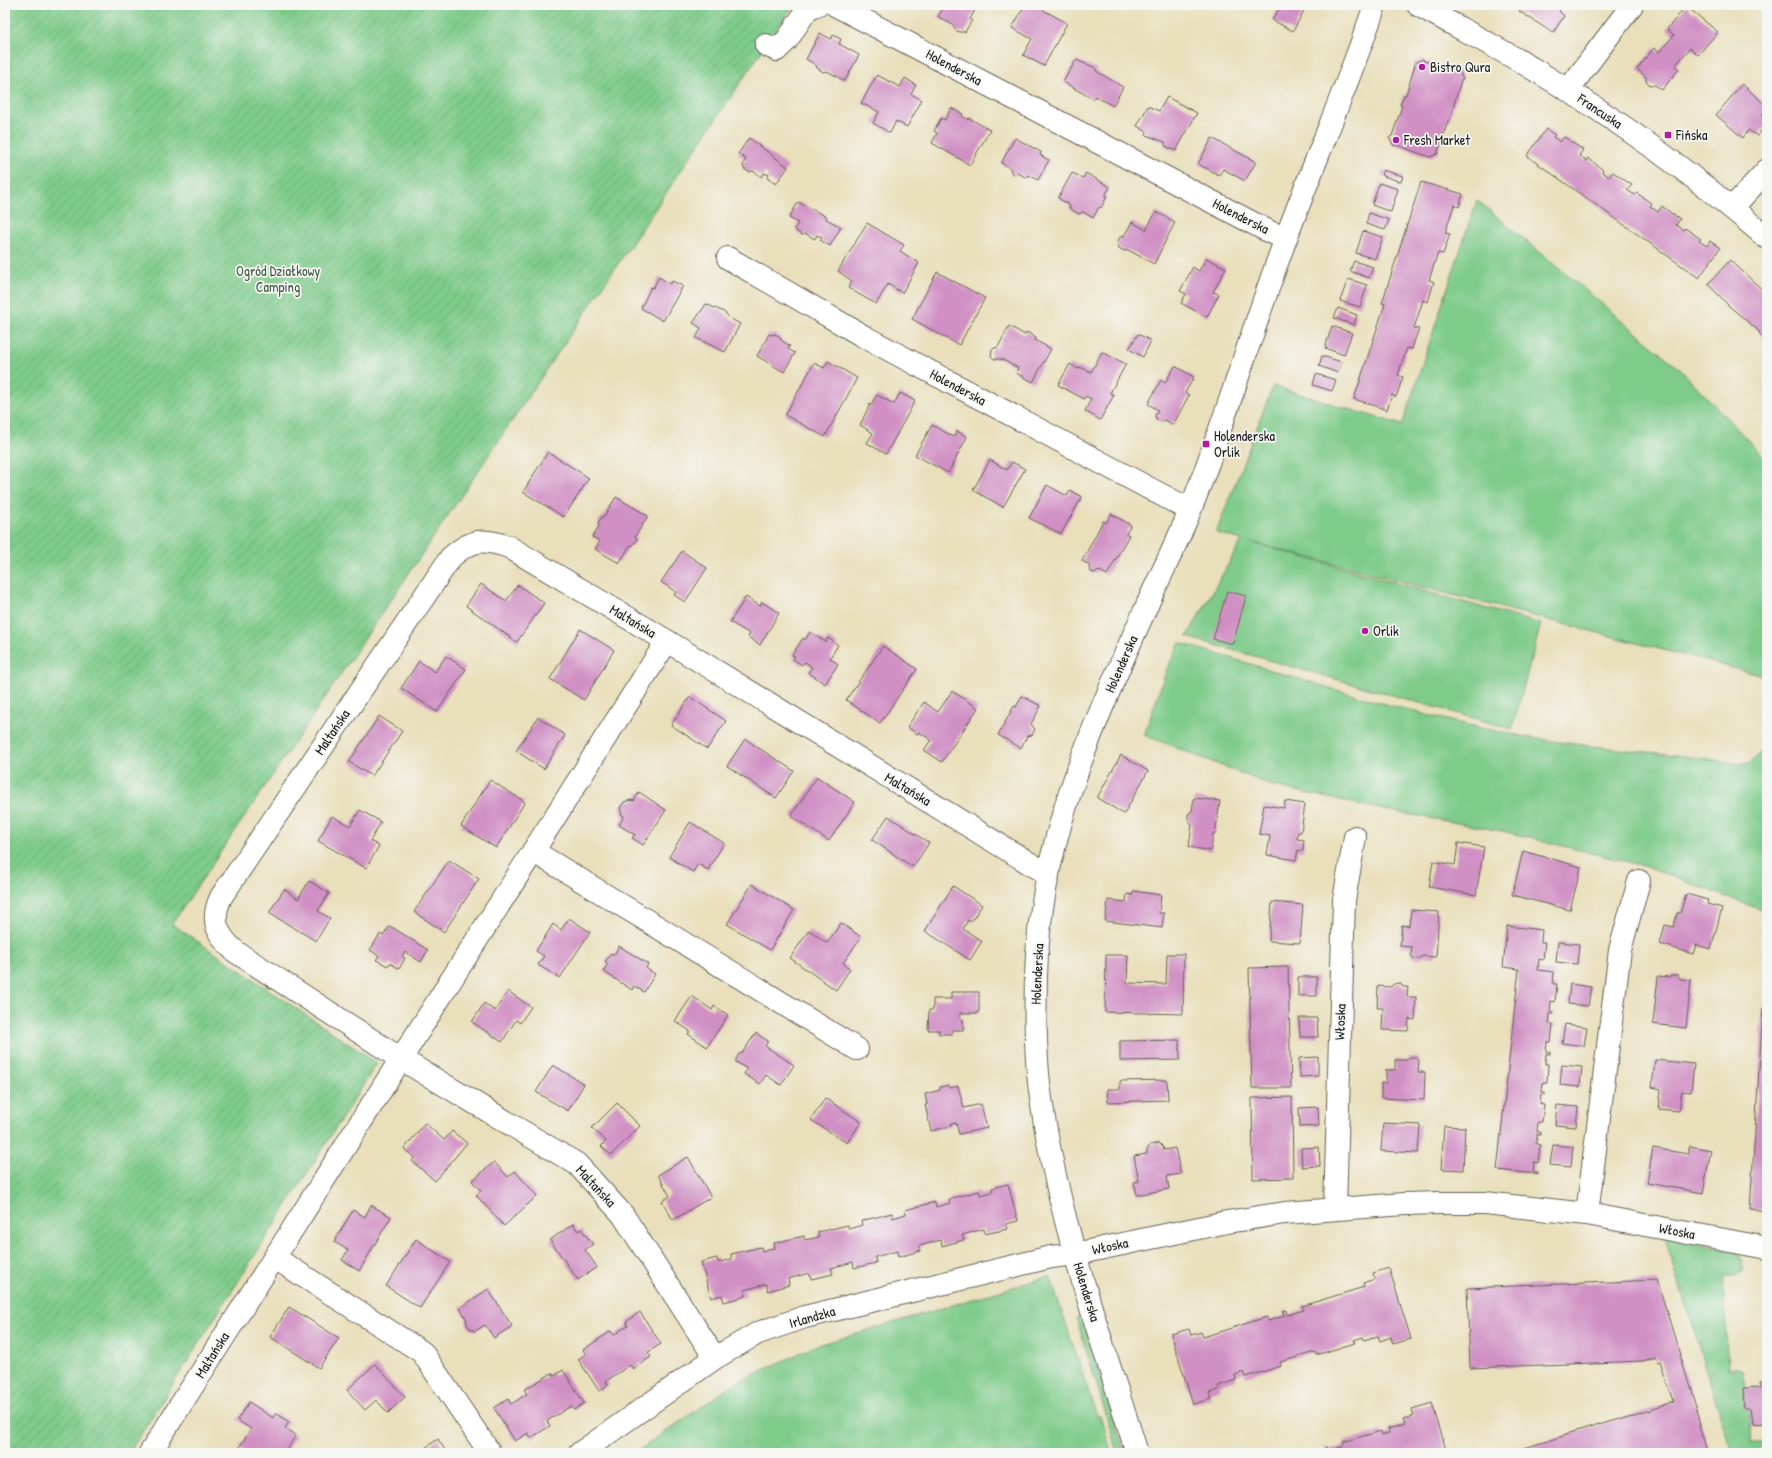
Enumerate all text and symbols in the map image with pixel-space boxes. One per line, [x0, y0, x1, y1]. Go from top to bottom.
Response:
street label: Holenderska [923, 44, 986, 89]
place label: Bistro Qura [1430, 57, 1491, 76]
marker: Bistro Qura [1417, 62, 1427, 72]
street label: Francuska [1573, 88, 1627, 133]
place label: Fińska [1675, 125, 1708, 144]
place label: Fresh Market [1403, 130, 1470, 149]
marker: Fińska [1663, 130, 1673, 140]
marker: Fresh Market [1391, 135, 1401, 145]
street label: Holenderska [1210, 193, 1273, 238]
park label: Ogród Działkowy Camping [236, 261, 320, 297]
street label: Holenderska [927, 364, 990, 409]
place label: Holenderska Orlik [1214, 426, 1275, 461]
marker: Holenderska Orlik [1201, 439, 1211, 449]
street label: Maltańska [607, 599, 660, 642]
place label: Orlik [1373, 621, 1399, 640]
marker: Orlik [1360, 626, 1370, 636]
street label: Holenderska [1099, 632, 1142, 695]
street label: Maltańska [309, 705, 354, 758]
street label: Maltańska [882, 767, 935, 810]
street label: Holenderska [1025, 943, 1048, 1005]
street label: Włoska [1329, 1003, 1350, 1040]
street label: Maltańska [572, 1161, 621, 1211]
street label: Włoska [1657, 1218, 1697, 1243]
street label: Włoska [1090, 1232, 1130, 1259]
street label: Holenderska [1069, 1260, 1106, 1324]
street label: Irlandzka [787, 1301, 838, 1332]
street label: Maltańska [190, 1328, 233, 1381]

